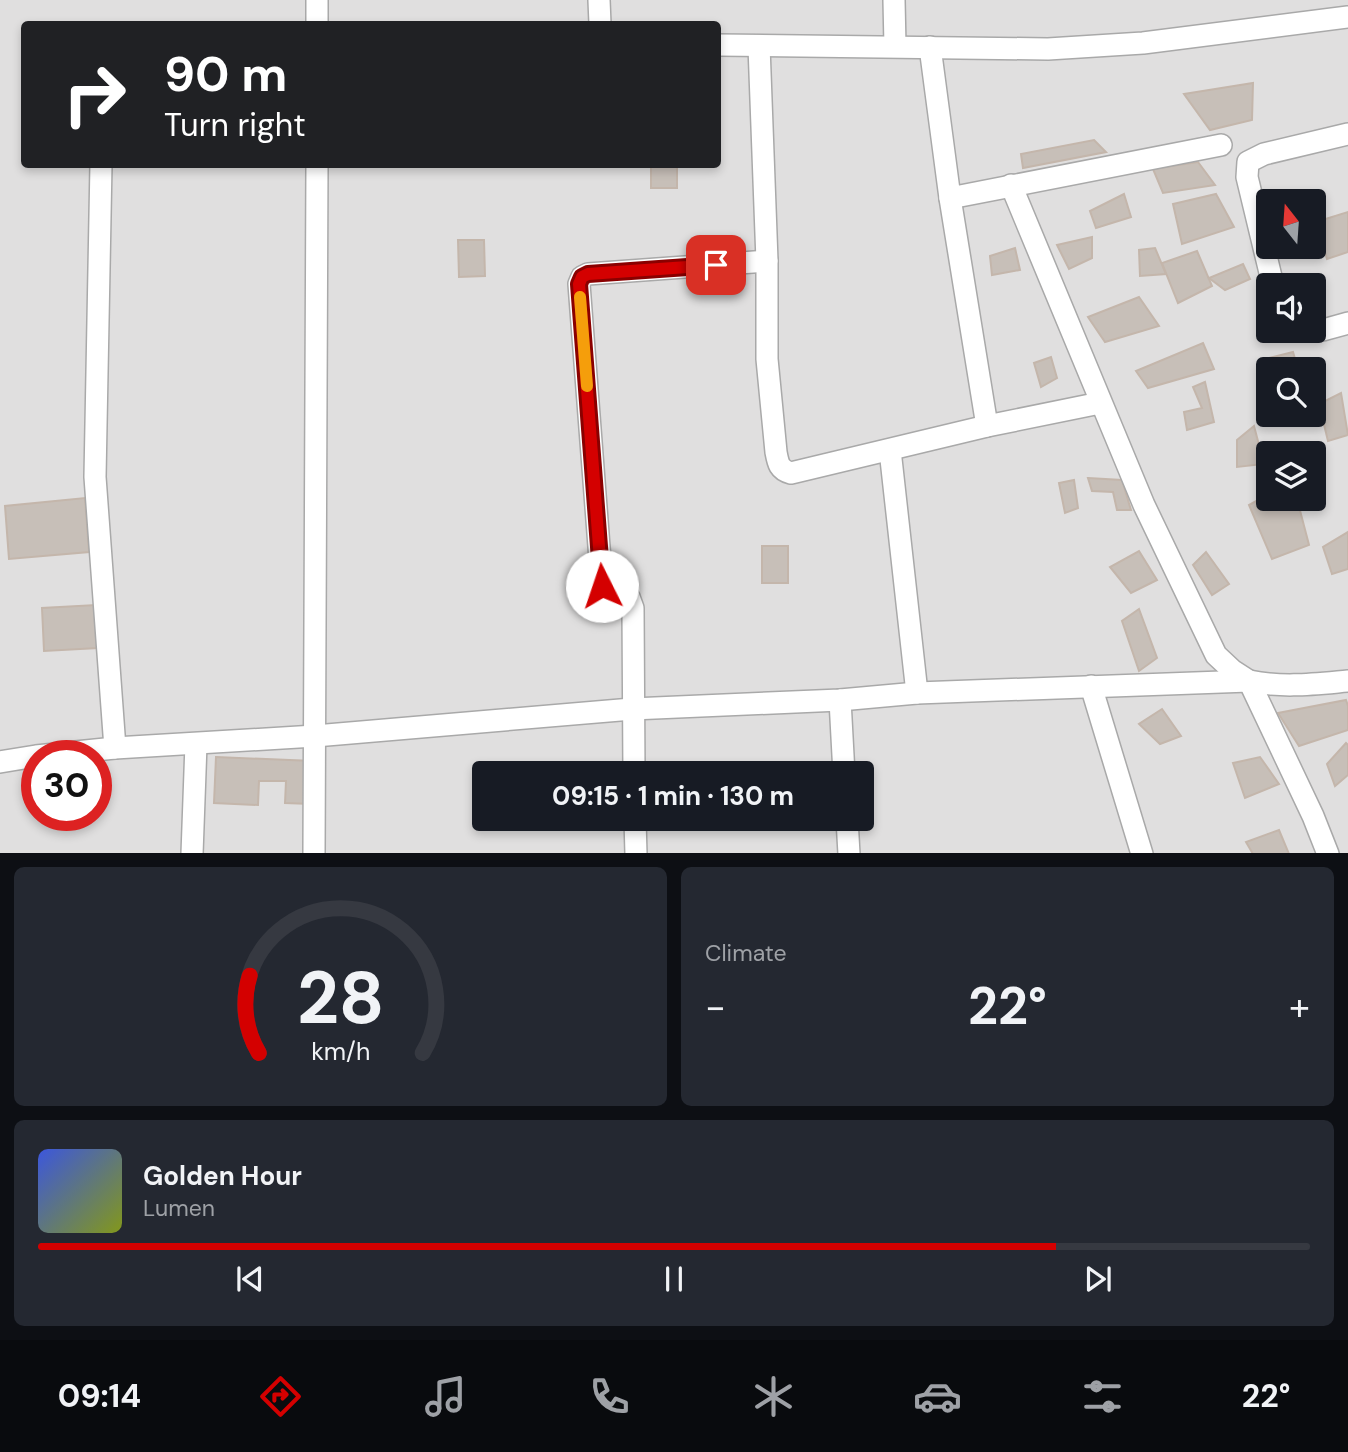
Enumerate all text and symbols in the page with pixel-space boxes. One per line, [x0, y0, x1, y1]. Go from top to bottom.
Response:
text: 90 m [164, 42, 287, 106]
icon: right [49, 49, 140, 140]
text: Turn right [164, 104, 306, 146]
north arrow [1256, 189, 1326, 259]
map controls [1256, 189, 1326, 511]
pin [686, 235, 746, 295]
icon: arrive [697, 246, 735, 284]
button: sound [1256, 273, 1326, 343]
button: search [1256, 357, 1326, 427]
button: layers [1256, 441, 1326, 511]
position arrow [565, 549, 639, 623]
speed limit sign: 30 [21, 740, 112, 831]
text: 09:15 · 1 min · 130 m [552, 779, 794, 813]
text: Climate [705, 938, 787, 968]
text: 28 [297, 951, 384, 1046]
text: 22° [968, 972, 1047, 1040]
text: − [705, 982, 726, 1032]
text: + [1289, 982, 1310, 1032]
text: km/h [311, 1034, 370, 1067]
text: Golden Hour [143, 1159, 302, 1193]
text: Lumen [143, 1193, 215, 1223]
icon: previous [231, 1260, 269, 1298]
icon: pause [655, 1260, 693, 1298]
icon: next [1079, 1260, 1117, 1298]
icon: directions [256, 1372, 305, 1421]
icon: music [421, 1372, 470, 1421]
icon: phone [585, 1372, 634, 1421]
icon: climate [749, 1372, 798, 1421]
icon: car [913, 1372, 962, 1421]
icon: filters [1078, 1372, 1127, 1421]
text: 09:14 [58, 1375, 141, 1417]
text: 22° [1242, 1375, 1290, 1417]

